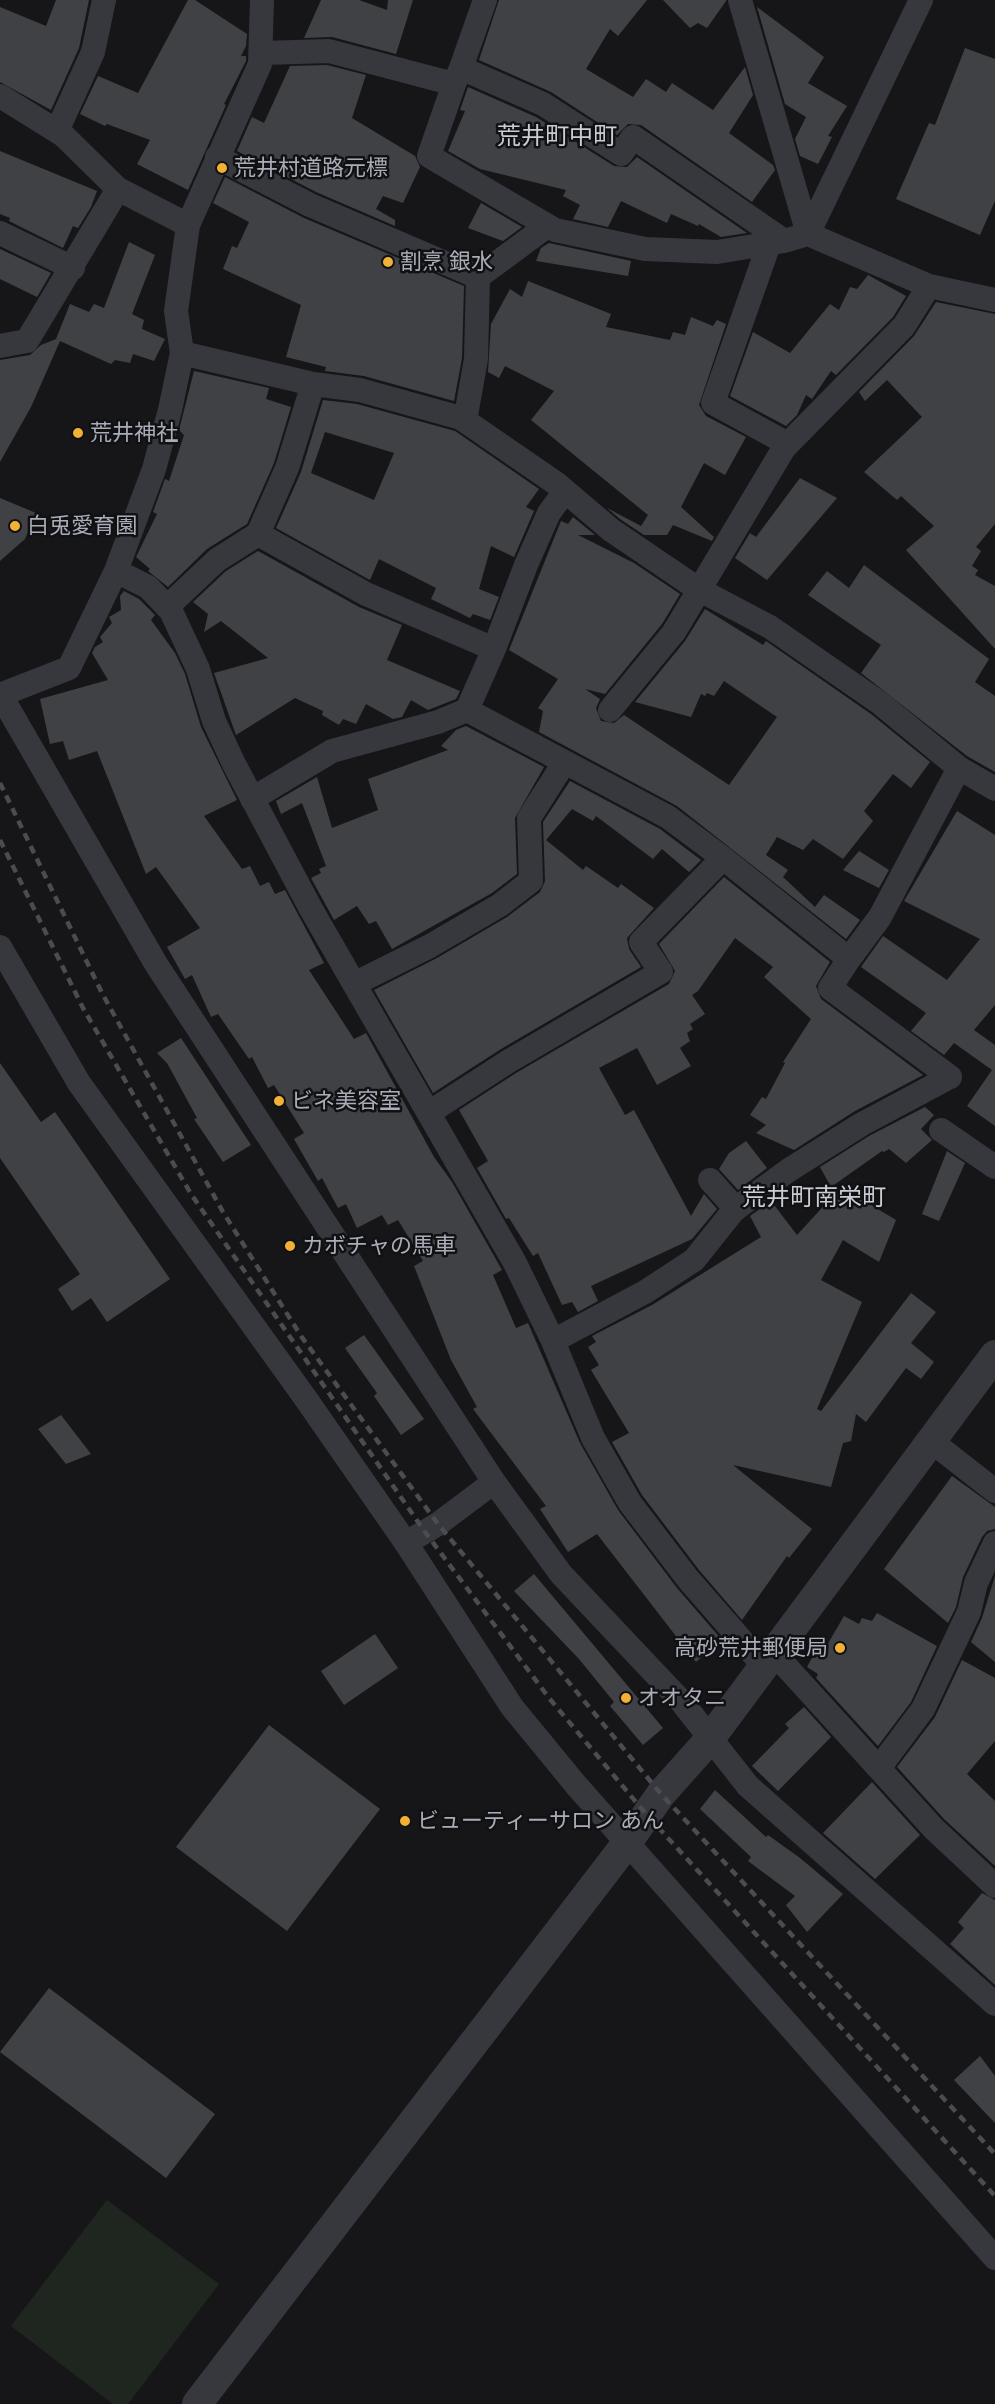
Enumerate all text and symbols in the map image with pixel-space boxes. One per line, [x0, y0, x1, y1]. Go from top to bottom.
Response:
district label: 荒井町中町 [497, 122, 617, 150]
place label: 荒井村道路元標 [234, 155, 388, 181]
marker: 荒井村道路元標 [215, 161, 229, 175]
place label: 割烹 銀水 [400, 249, 493, 275]
marker: 割烹 銀水 [381, 255, 395, 269]
place label: 荒井神社 [90, 420, 178, 446]
marker: 荒井神社 [71, 426, 85, 440]
place label: 白兎愛育園 [27, 513, 137, 539]
marker: 白兎愛育園 [8, 519, 22, 533]
place label: ビネ美容室 [291, 1088, 401, 1114]
marker: ビネ美容室 [272, 1094, 286, 1108]
district label: 荒井町南栄町 [742, 1183, 886, 1211]
place label: カボチャの馬車 [302, 1233, 456, 1259]
marker: カボチャの馬車 [283, 1239, 297, 1253]
place label: 高砂荒井郵便局 [674, 1635, 828, 1661]
marker: 高砂荒井郵便局 [833, 1641, 847, 1655]
place label: オオタニ [638, 1685, 726, 1711]
marker: オオタニ [619, 1691, 633, 1705]
place label: ビューティーサロン あん [417, 1808, 664, 1834]
marker: ビューティーサロン あん [398, 1814, 412, 1828]

